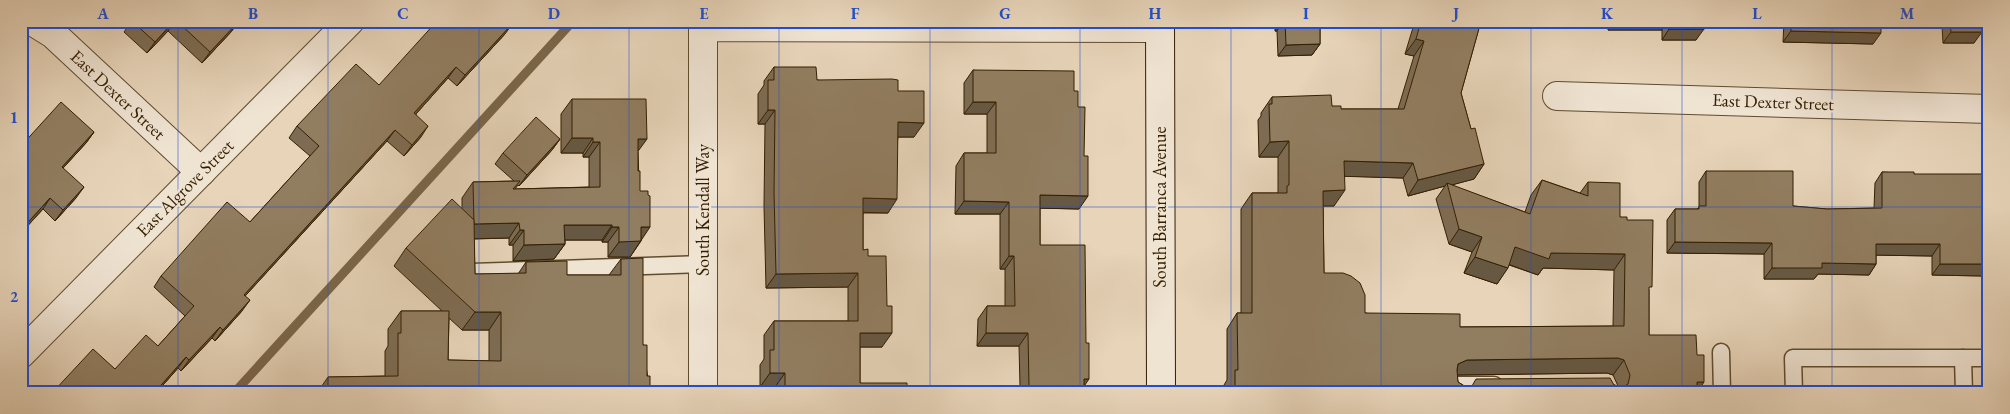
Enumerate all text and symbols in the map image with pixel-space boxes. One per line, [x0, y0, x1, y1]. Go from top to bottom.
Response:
text: A [96, 3, 109, 24]
text: B [248, 3, 258, 24]
text: C [397, 3, 409, 24]
text: D [548, 3, 560, 24]
text: E [699, 3, 709, 24]
text: F [851, 3, 860, 24]
text: G [999, 3, 1011, 24]
text: H [1149, 3, 1162, 24]
text: I [1303, 3, 1309, 24]
text: J [1451, 3, 1459, 24]
text: K [1601, 3, 1614, 24]
text: L [1752, 3, 1762, 24]
text: M [1900, 3, 1915, 24]
street label: East Dexter Street [66, 45, 171, 145]
street label: East Dexter Street [1712, 88, 1835, 115]
text: 1 [10, 107, 18, 128]
street label: South Barranca Avenue [1148, 126, 1171, 288]
street label: East Algrove Street [131, 134, 239, 241]
street label: South Kendall Way [691, 144, 714, 276]
text: 2 [10, 286, 19, 307]

